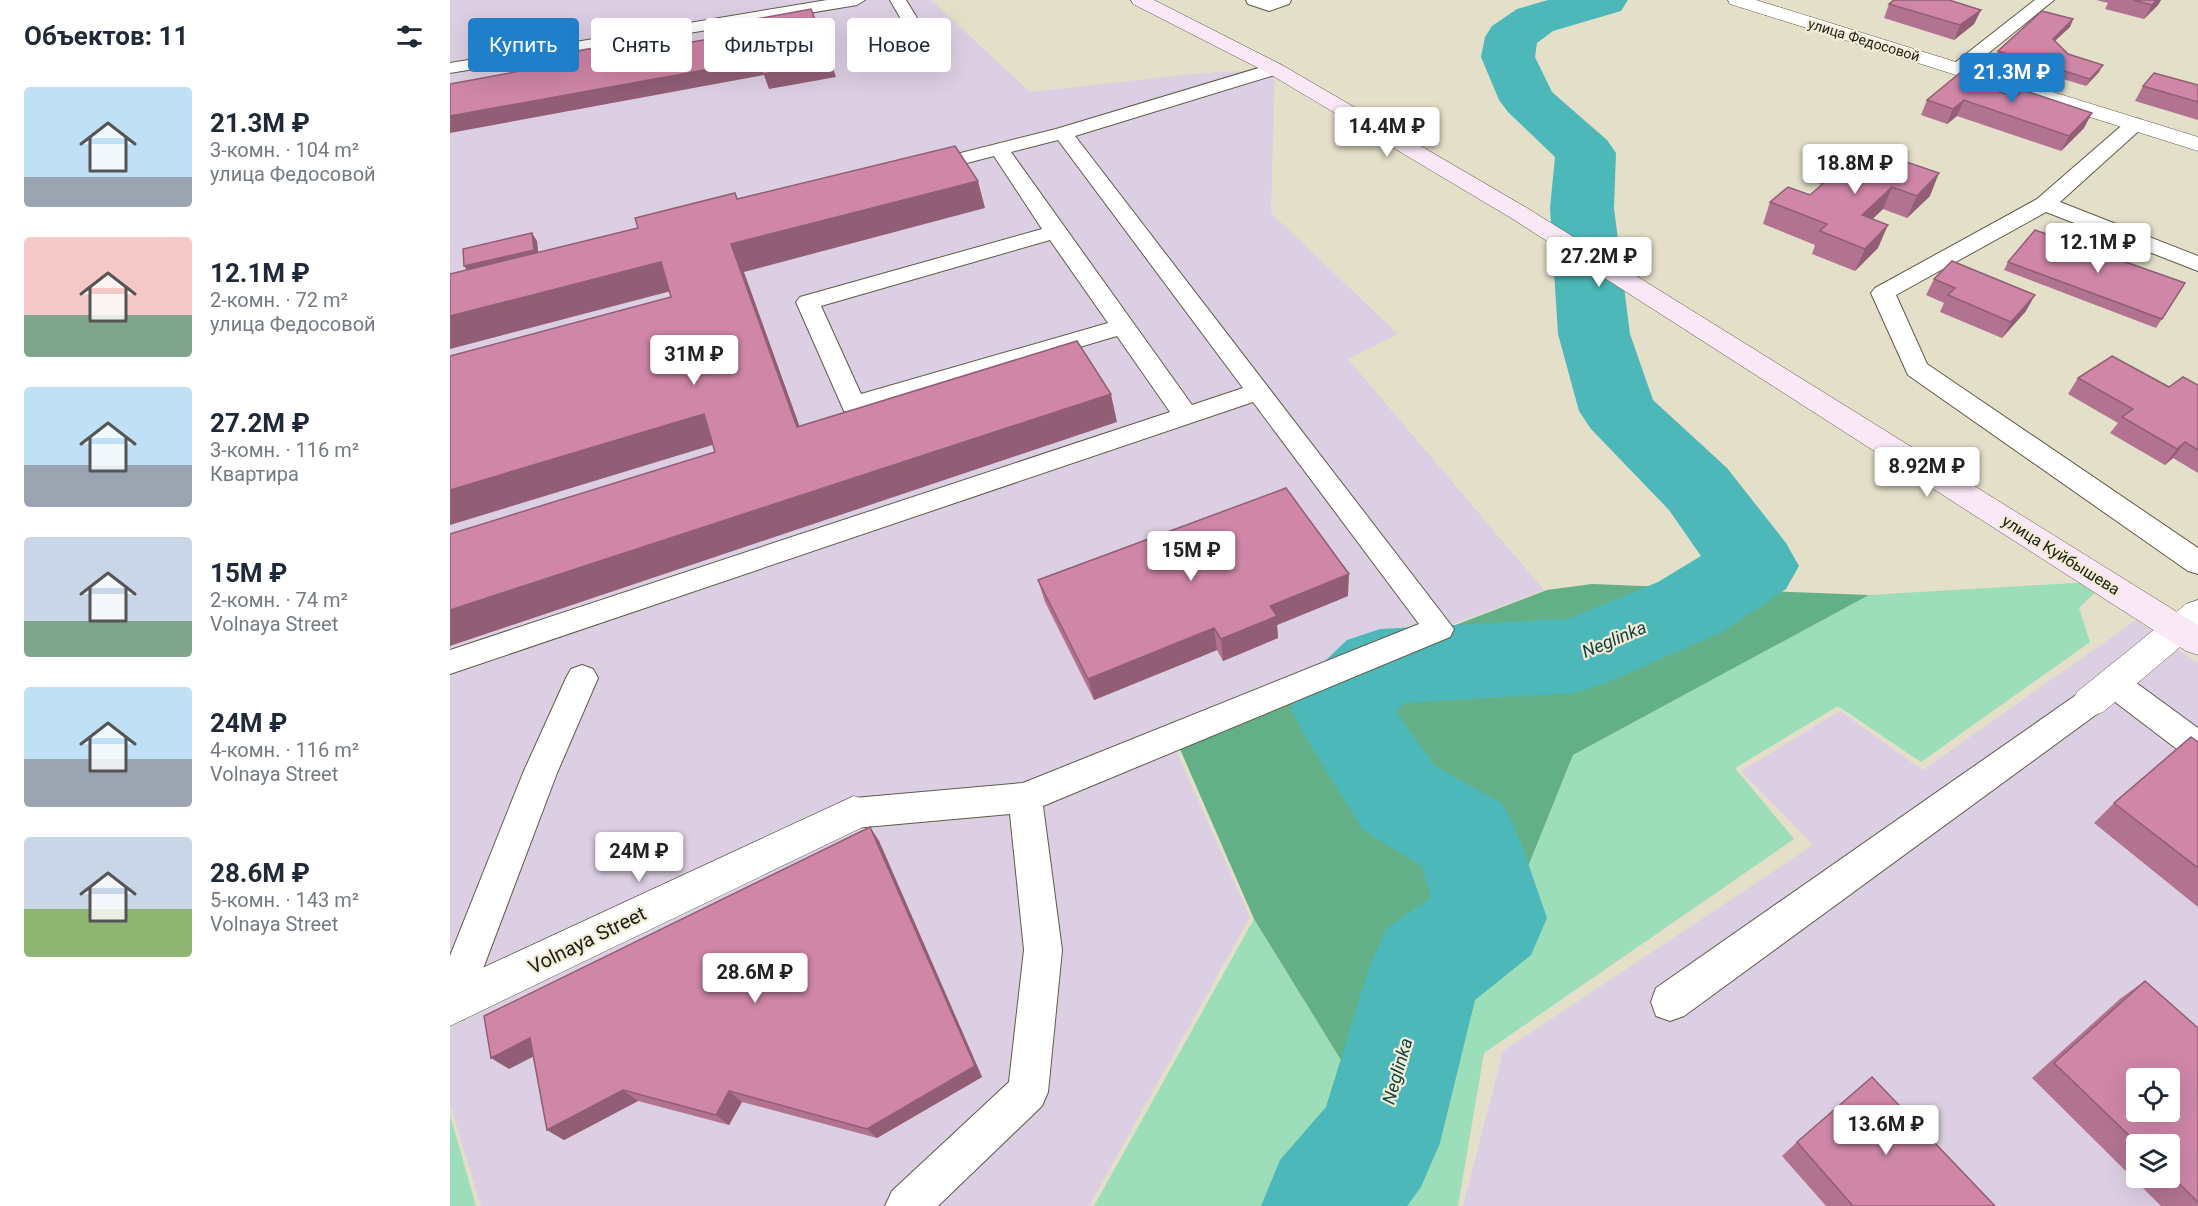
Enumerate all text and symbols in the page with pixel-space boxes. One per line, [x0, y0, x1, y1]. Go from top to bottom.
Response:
street label: улица Федосовой [1806, 15, 1922, 65]
chip: Купить [468, 18, 579, 72]
chip: Снять [591, 18, 692, 72]
chip: Фильтры [704, 18, 835, 72]
chip: Новое [847, 18, 951, 72]
icon: filters [393, 20, 426, 53]
text: Объектов: 11 [24, 21, 188, 51]
pin: 21.3M ₽ [1957, 53, 2067, 104]
text: 21.3M ₽ [1974, 60, 2050, 84]
pin: 14.4M ₽ [1332, 107, 1442, 158]
text: 21.3M ₽ [210, 108, 310, 138]
icon: home [72, 111, 144, 183]
text: 14.4M ₽ [1349, 114, 1425, 138]
text: 3-комн. · 104 m² [210, 138, 359, 162]
pin: 18.8M ₽ [1800, 144, 1910, 195]
text: 18.8M ₽ [1817, 151, 1893, 175]
text: улица Федосовой [210, 162, 376, 186]
pin: 12.1M ₽ [2043, 223, 2153, 274]
text: 12.1M ₽ [2060, 230, 2136, 254]
pin: 27.2M ₽ [1544, 237, 1654, 288]
text: 27.2M ₽ [1561, 244, 1637, 268]
text: 12.1M ₽ [210, 258, 310, 288]
icon: home [72, 261, 144, 333]
text: 2-комн. · 72 m² [210, 288, 348, 312]
text: улица Федосовой [210, 312, 376, 336]
pin: 31M ₽ [652, 335, 736, 386]
text: 31M ₽ [664, 342, 724, 366]
text: 27.2M ₽ [210, 408, 310, 438]
icon: home [72, 411, 144, 483]
text: 3-комн. · 116 m² [210, 438, 359, 462]
pin: 8.92M ₽ [1872, 447, 1982, 498]
text: 8.92M ₽ [1889, 454, 1965, 478]
text: Квартира [210, 462, 299, 486]
street label: улица Куйбышева [1999, 511, 2123, 599]
pin: 15M ₽ [1149, 531, 1233, 582]
text: 15M ₽ [1161, 538, 1221, 562]
text: 15M ₽ [210, 558, 287, 588]
icon: home [72, 561, 144, 633]
text: 2-комн. · 74 m² [210, 588, 348, 612]
text: Volnaya Street [210, 612, 338, 636]
water label: Neglinka [1579, 616, 1649, 662]
text: 24M ₽ [210, 708, 287, 738]
icon: home [72, 711, 144, 783]
text: 4-комн. · 116 m² [210, 738, 359, 762]
text: Volnaya Street [210, 762, 338, 786]
pin: 24M ₽ [597, 832, 681, 883]
text: 24M ₽ [609, 839, 669, 863]
text: 28.6M ₽ [210, 858, 310, 888]
icon: home [72, 861, 144, 933]
text: 5-комн. · 143 m² [210, 888, 359, 912]
street label: Volnaya Street [524, 901, 650, 979]
text: Volnaya Street [210, 912, 338, 936]
pin: 28.6M ₽ [700, 953, 810, 1004]
text: 28.6M ₽ [717, 960, 793, 984]
water label: Neglinka [1378, 1035, 1416, 1107]
map controls [2126, 1068, 2180, 1188]
button: locate [2126, 1068, 2180, 1122]
pin: 13.6M ₽ [1831, 1105, 1941, 1156]
text: 13.6M ₽ [1848, 1112, 1924, 1136]
button: layers [2126, 1134, 2180, 1188]

